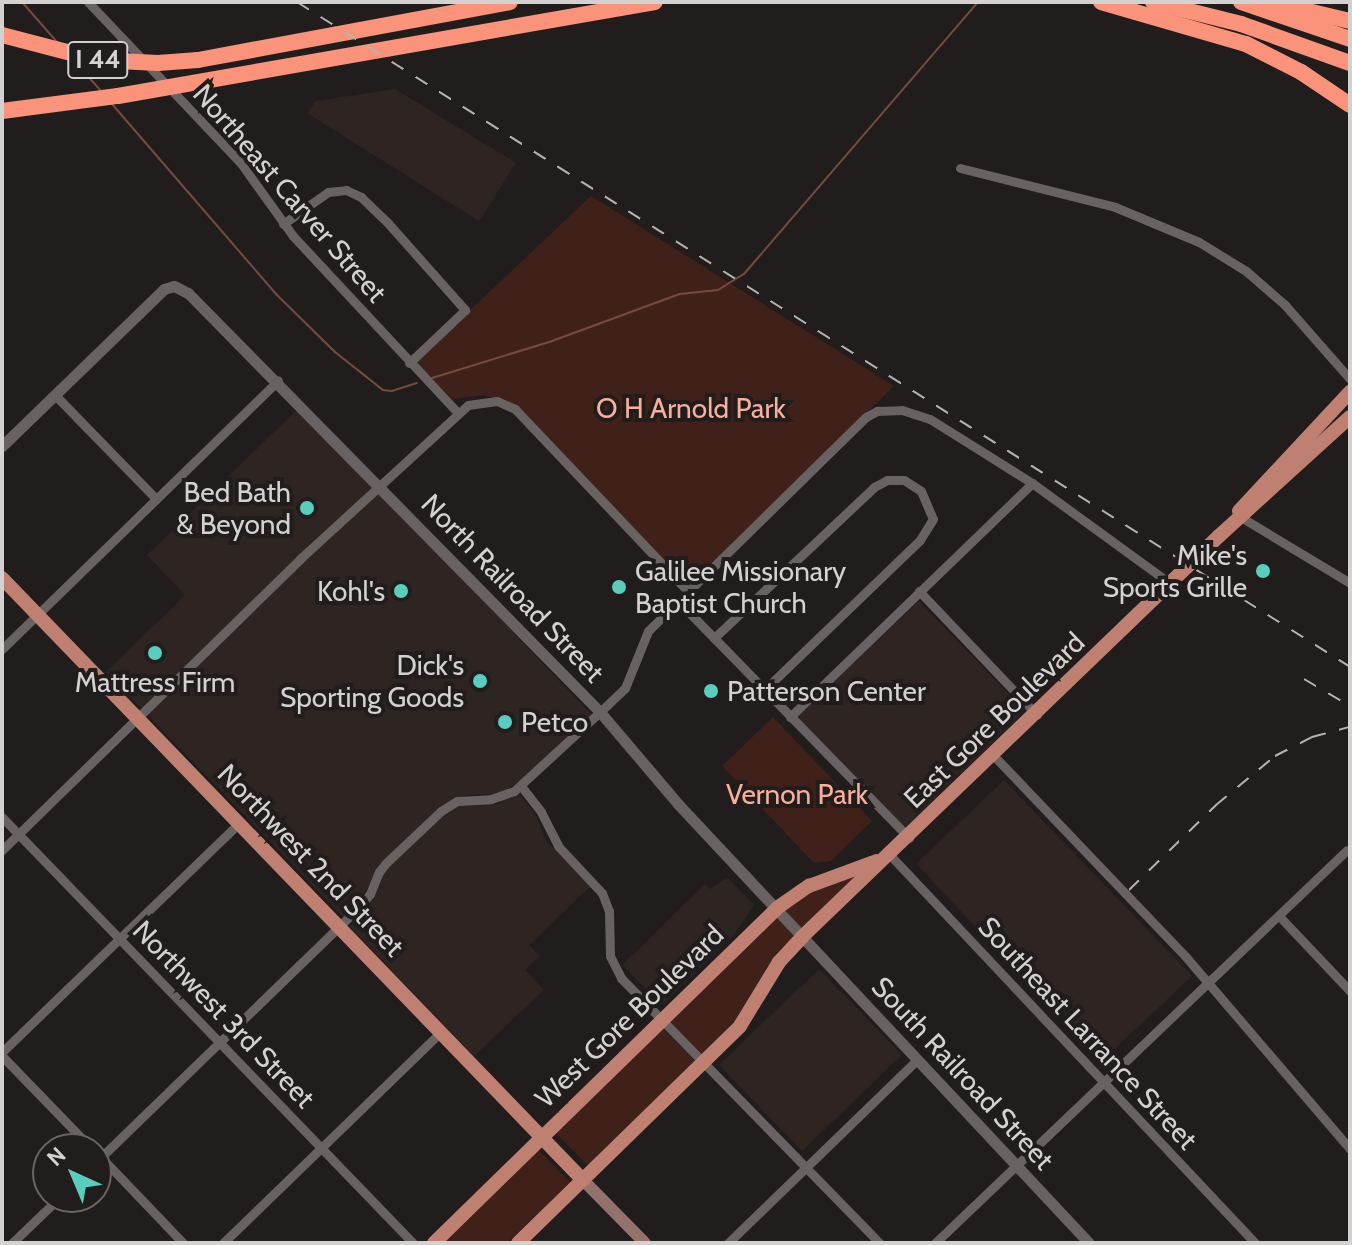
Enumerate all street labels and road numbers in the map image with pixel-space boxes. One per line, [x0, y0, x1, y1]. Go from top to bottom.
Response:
road number: I 44 [66, 38, 130, 82]
street label: Northeast Carver Street [186, 77, 394, 309]
street label: North Railroad Street [415, 487, 611, 689]
street label: East Gore Boulevard [897, 625, 1091, 815]
street label: Northwest 2nd Street [211, 757, 411, 963]
street label: Southeast Larrance Street [972, 910, 1204, 1156]
street label: Northwest 3rd Street [126, 913, 322, 1115]
street label: West Gore Boulevard [528, 917, 730, 1115]
street label: South Railroad Street [865, 970, 1061, 1176]

